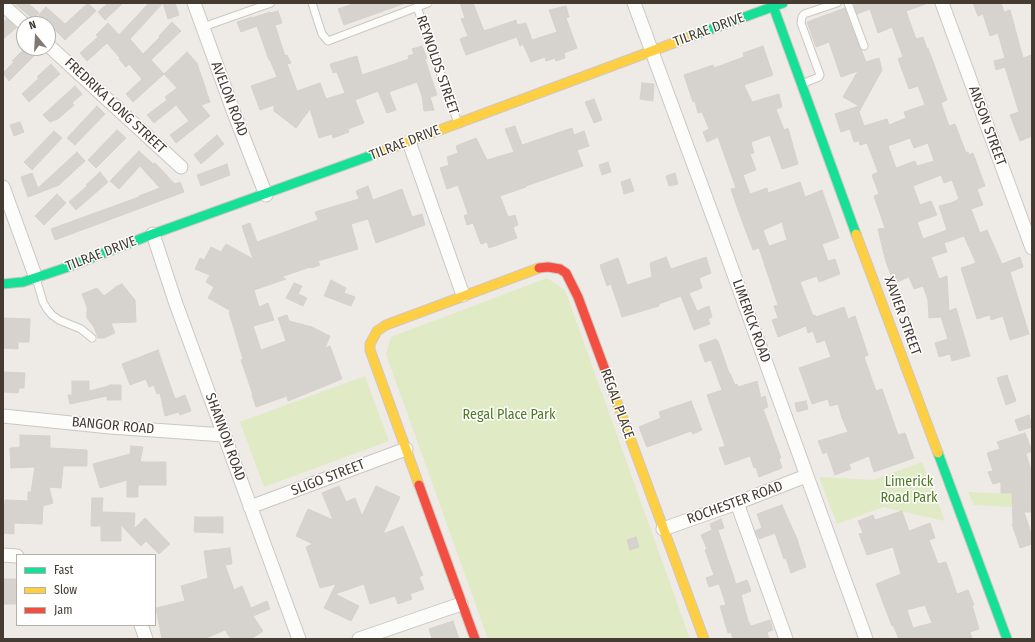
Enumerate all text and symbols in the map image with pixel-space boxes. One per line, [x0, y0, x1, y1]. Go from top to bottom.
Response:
street label: TILRAE DRIVE [671, 9, 747, 51]
street label: REYNOLDS STREET [412, 13, 462, 117]
north arrow [16, 16, 56, 56]
text: N [27, 18, 38, 32]
street label: FREDRIKA LONG STREET [61, 55, 169, 157]
street label: AVELON ROAD [207, 59, 251, 139]
street label: ANSON STREET [965, 84, 1009, 168]
street label: TILRAE DRIVE [367, 122, 443, 164]
street label: TILRAE DRIVE [63, 233, 139, 275]
street label: XAVIER STREET [880, 274, 924, 358]
street label: LIMERICK ROAD [728, 277, 774, 365]
street label: REGAL PLACE [597, 367, 637, 441]
street label: SHANNON ROAD [201, 391, 249, 483]
park label: Regal Place Park [463, 407, 555, 423]
street label: BANGOR ROAD [71, 414, 155, 438]
street label: SLIGO STREET [289, 456, 367, 500]
park label: Limerick Road Park [880, 474, 938, 506]
street label: ROCHESTER ROAD [685, 478, 785, 528]
legend [16, 554, 156, 626]
text: Fast [54, 563, 73, 577]
text: Slow [54, 583, 77, 597]
text: Jam [54, 603, 72, 617]

